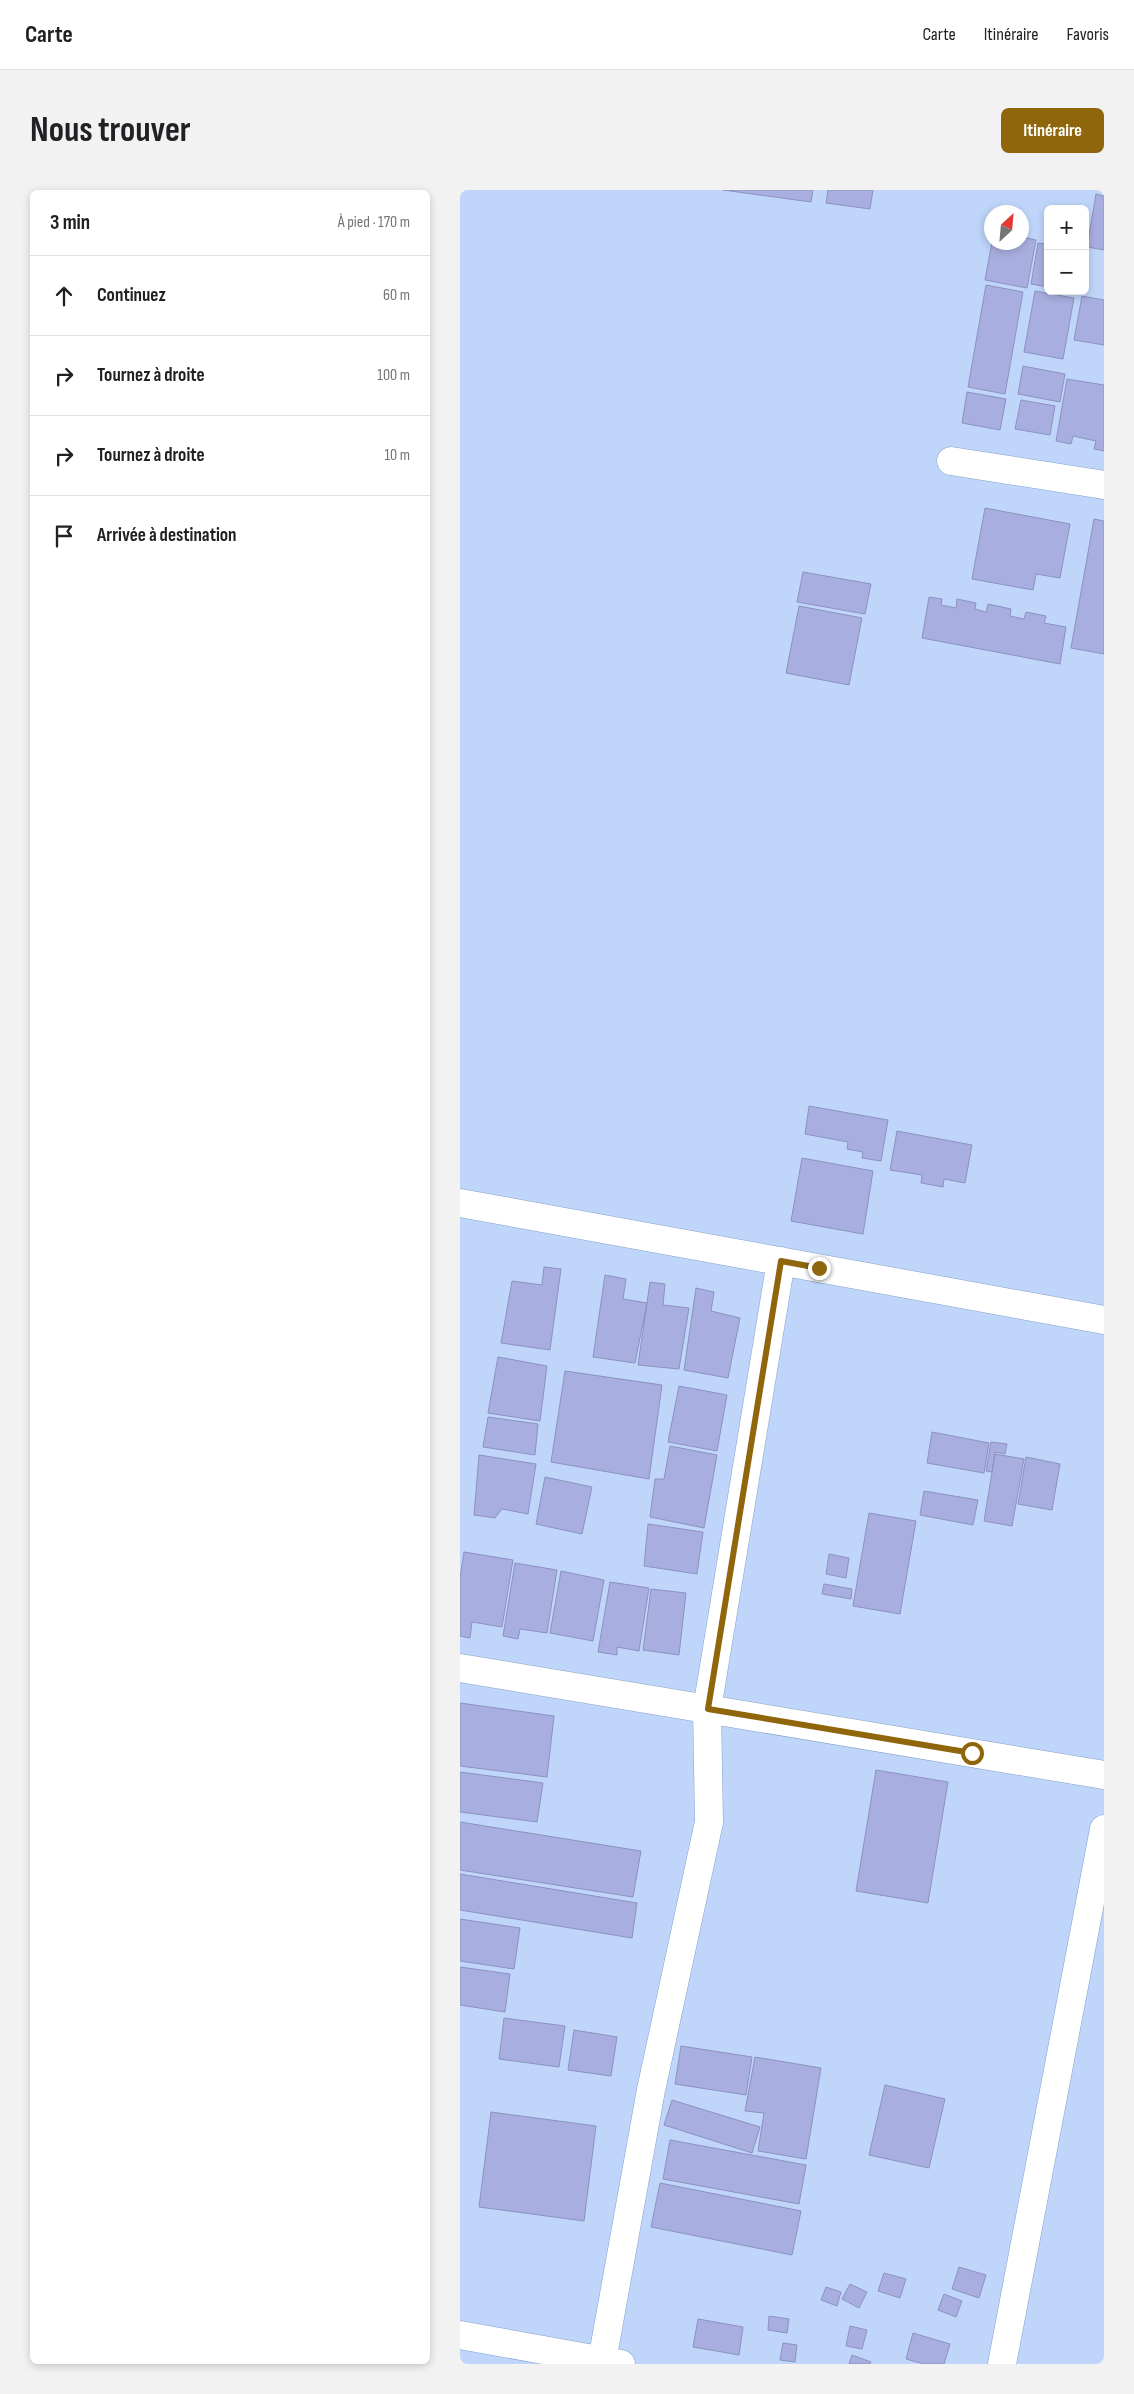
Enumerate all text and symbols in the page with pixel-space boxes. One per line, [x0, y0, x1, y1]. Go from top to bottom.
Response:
text: Carte [25, 20, 73, 49]
text: Carte [922, 24, 956, 45]
text: Itinéraire [984, 24, 1038, 45]
text: Favoris [1066, 24, 1109, 45]
button: Itinéraire [1001, 108, 1104, 153]
text: Nous trouver [30, 109, 191, 152]
north arrow [984, 205, 1029, 250]
map controls [1044, 205, 1089, 295]
button: + [1044, 205, 1089, 250]
text: 3 min [50, 210, 90, 235]
text: À pied · 170 m [338, 213, 410, 232]
button: − [1044, 250, 1089, 295]
icon: ahead [50, 282, 78, 310]
text: Continuez [97, 284, 166, 307]
text: 60 m [383, 286, 410, 305]
icon: right [50, 362, 78, 390]
text: Tournez à droite [97, 364, 205, 387]
text: 100 m [377, 366, 410, 385]
icon: right [50, 442, 78, 470]
text: Tournez à droite [97, 444, 205, 467]
text: 10 m [384, 446, 410, 465]
icon: arrive [50, 522, 78, 550]
text: Arrivée à destination [97, 524, 237, 547]
route end [808, 1257, 831, 1280]
route start [961, 1742, 984, 1765]

